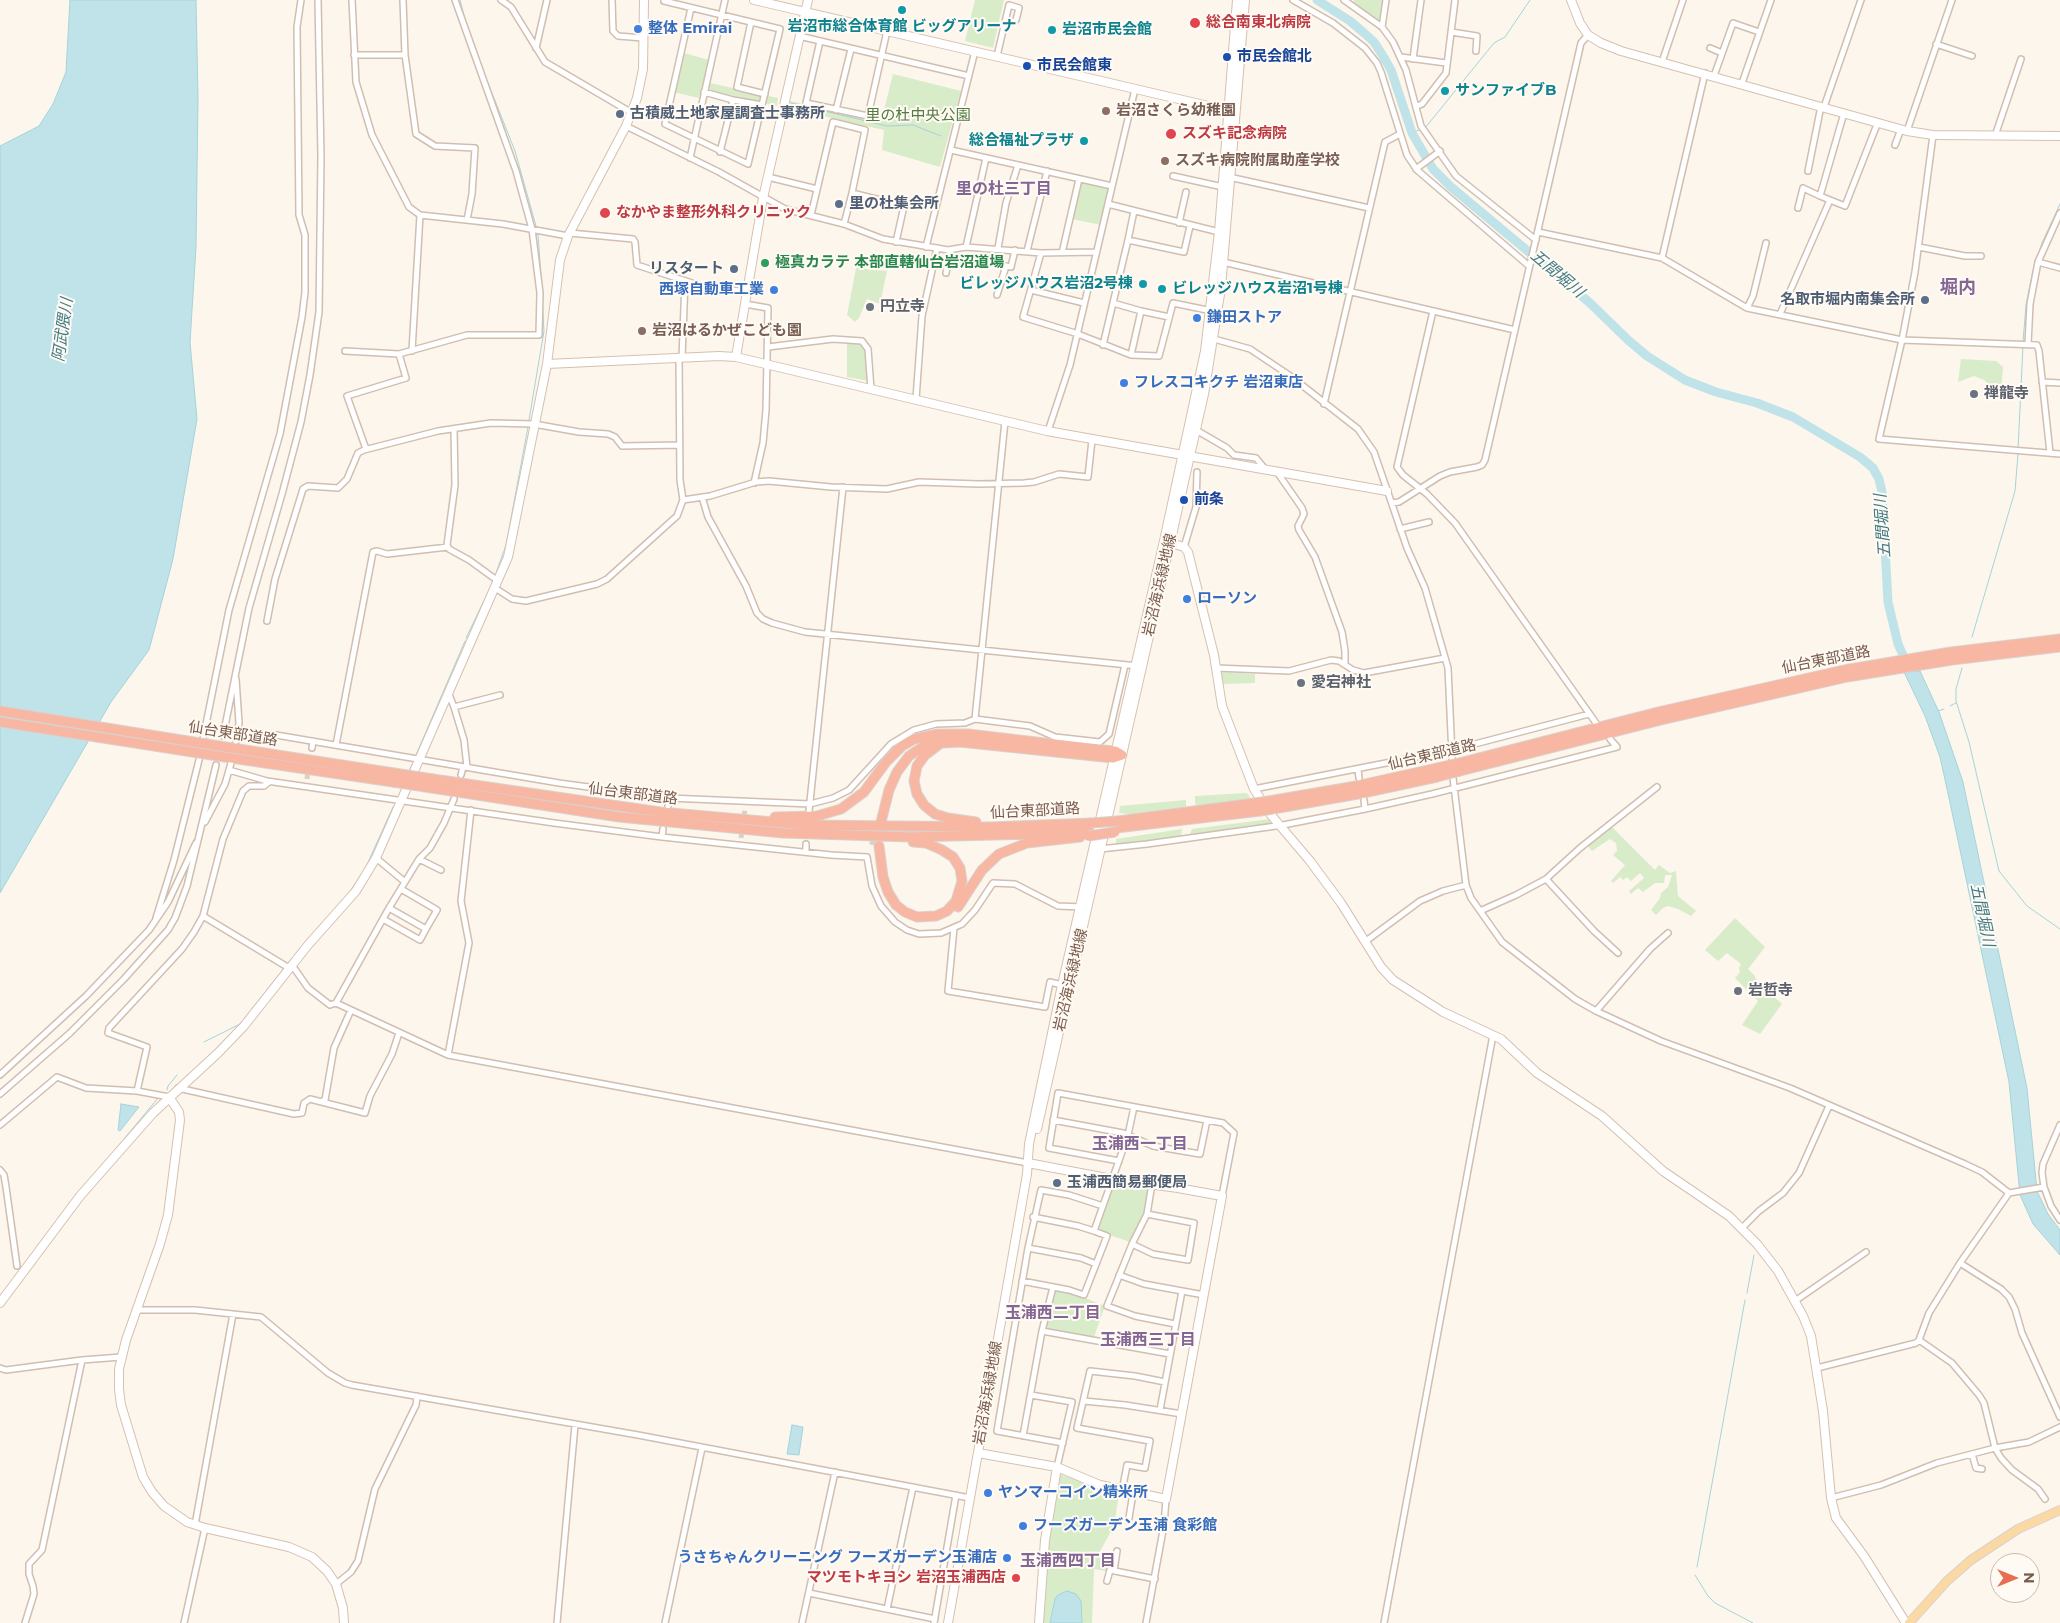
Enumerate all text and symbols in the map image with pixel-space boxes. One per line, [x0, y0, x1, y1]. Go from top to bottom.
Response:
marker: 岩沼市総合体育館 ビッグアリーナ [896, 4, 908, 16]
place label: 総合南東北病院 [1206, 14, 1311, 32]
marker: 総合南東北病院 [1188, 16, 1202, 30]
place label: 岩沼市総合体育館 ビッグアリーナ [787, 18, 1017, 36]
place label: 整体 Emirai [648, 20, 732, 38]
place label: 岩沼市民会館 [1062, 21, 1152, 39]
marker: 整体 Emirai [632, 23, 644, 35]
marker: 岩沼市民会館 [1046, 24, 1058, 36]
place label: 市民会館北 [1237, 48, 1312, 66]
marker: 市民会館北 [1221, 51, 1233, 63]
place label: 市民会館東 [1037, 57, 1112, 75]
marker: 市民会館東 [1021, 60, 1033, 72]
place label: サンファイブB [1455, 82, 1556, 100]
marker: サンファイブB [1439, 85, 1451, 97]
place label: 岩沼さくら幼稚園 [1116, 102, 1236, 120]
place label: 古積威土地家屋調査士事務所 [630, 105, 825, 123]
marker: 岩沼さくら幼稚園 [1100, 105, 1112, 117]
park label: 里の杜中央公園 [866, 107, 970, 125]
marker: 古積威土地家屋調査士事務所 [614, 108, 626, 120]
place label: スズキ記念病院 [1182, 125, 1287, 143]
marker: スズキ記念病院 [1164, 127, 1178, 141]
place label: 総合福祉プラザ [969, 132, 1074, 150]
marker: 総合福祉プラザ [1078, 135, 1090, 147]
place label: スズキ病院附属助産学校 [1175, 152, 1340, 170]
marker: スズキ病院附属助産学校 [1159, 155, 1171, 167]
district label: 里の杜三丁目 [956, 179, 1052, 199]
place label: 里の杜集会所 [849, 195, 939, 213]
marker: 里の杜集会所 [833, 198, 845, 210]
place label: なかやま整形外科クリニック [616, 204, 811, 222]
marker: なかやま整形外科クリニック [598, 206, 612, 220]
water label: 五間堀川 [1526, 246, 1588, 302]
place label: 極真カラテ 本部直轄仙台岩沼道場 [775, 254, 1004, 272]
marker: 極真カラテ 本部直轄仙台岩沼道場 [759, 257, 771, 269]
place label: リスタート [649, 260, 724, 278]
marker: リスタート [728, 263, 740, 275]
place label: ビレッジハウス岩沼2号棟 [959, 275, 1133, 293]
district label: 堀内 [1940, 277, 1976, 299]
marker: ビレッジハウス岩沼2号棟 [1137, 278, 1149, 290]
place label: ビレッジハウス岩沼1号棟 [1172, 280, 1343, 298]
place label: 西塚自動車工業 [659, 281, 764, 299]
marker: ビレッジハウス岩沼1号棟 [1156, 283, 1168, 295]
marker: 西塚自動車工業 [768, 284, 780, 296]
place label: 名取市堀内南集会所 [1780, 291, 1915, 309]
marker: 名取市堀内南集会所 [1919, 294, 1931, 306]
water label: 阿武隈川 [49, 297, 77, 363]
place label: 円立寺 [880, 298, 925, 316]
marker: 円立寺 [864, 301, 876, 313]
place label: 鎌田ストア [1207, 309, 1282, 327]
marker: 鎌田ストア [1191, 312, 1203, 324]
place label: 岩沼はるかぜこども園 [652, 322, 802, 340]
marker: 岩沼はるかぜこども園 [636, 325, 648, 337]
place label: フレスコキクチ 岩沼東店 [1134, 374, 1303, 392]
marker: フレスコキクチ 岩沼東店 [1118, 377, 1130, 389]
place label: 禅龍寺 [1984, 385, 2029, 403]
marker: 禅龍寺 [1968, 388, 1980, 400]
place label: 前条 [1194, 491, 1224, 509]
water label: 五間堀川 [1871, 493, 1895, 559]
marker: 前条 [1178, 494, 1190, 506]
street label: 岩沼海浜緑地線 [1139, 532, 1181, 638]
place label: ローソン [1197, 590, 1257, 608]
marker: ローソン [1181, 593, 1193, 605]
street label: 仙台東部道路 [1780, 643, 1872, 677]
place label: 愛宕神社 [1311, 674, 1371, 692]
marker: 愛宕神社 [1295, 677, 1307, 689]
street label: 仙台東部道路 [187, 718, 279, 750]
street label: 仙台東部道路 [1386, 736, 1478, 774]
street label: 仙台東部道路 [587, 780, 679, 808]
street label: 仙台東部道路 [990, 800, 1080, 822]
water label: 五間堀川 [1966, 882, 1998, 948]
street label: 岩沼海浜緑地線 [1050, 927, 1092, 1033]
place label: 岩哲寺 [1748, 982, 1793, 1000]
marker: 岩哲寺 [1732, 985, 1744, 997]
district label: 玉浦西一丁目 [1092, 1134, 1188, 1154]
place label: 玉浦西簡易郵便局 [1067, 1174, 1187, 1192]
marker: 玉浦西簡易郵便局 [1051, 1177, 1063, 1189]
district label: 玉浦西二丁目 [1005, 1303, 1101, 1323]
district label: 玉浦西三丁目 [1100, 1330, 1196, 1350]
street label: 岩沼海浜緑地線 [970, 1340, 1006, 1446]
place label: ヤンマーコイン精米所 [998, 1484, 1148, 1502]
marker: ヤンマーコイン精米所 [982, 1487, 994, 1499]
place label: フーズガーデン玉浦 食彩館 [1033, 1517, 1217, 1535]
marker: フーズガーデン玉浦 食彩館 [1017, 1520, 1029, 1532]
place label: うさちゃんクリーニング フーズガーデン玉浦店 [678, 1549, 997, 1567]
district label: 玉浦西四丁目 [1020, 1551, 1116, 1571]
marker: うさちゃんクリーニング フーズガーデン玉浦店 [1001, 1552, 1013, 1564]
north arrow [1990, 1553, 2040, 1603]
place label: マツモトキヨシ 岩沼玉浦西店 [807, 1569, 1006, 1587]
marker: マツモトキヨシ 岩沼玉浦西店 [1010, 1572, 1022, 1584]
text: N [2020, 1572, 2038, 1584]

